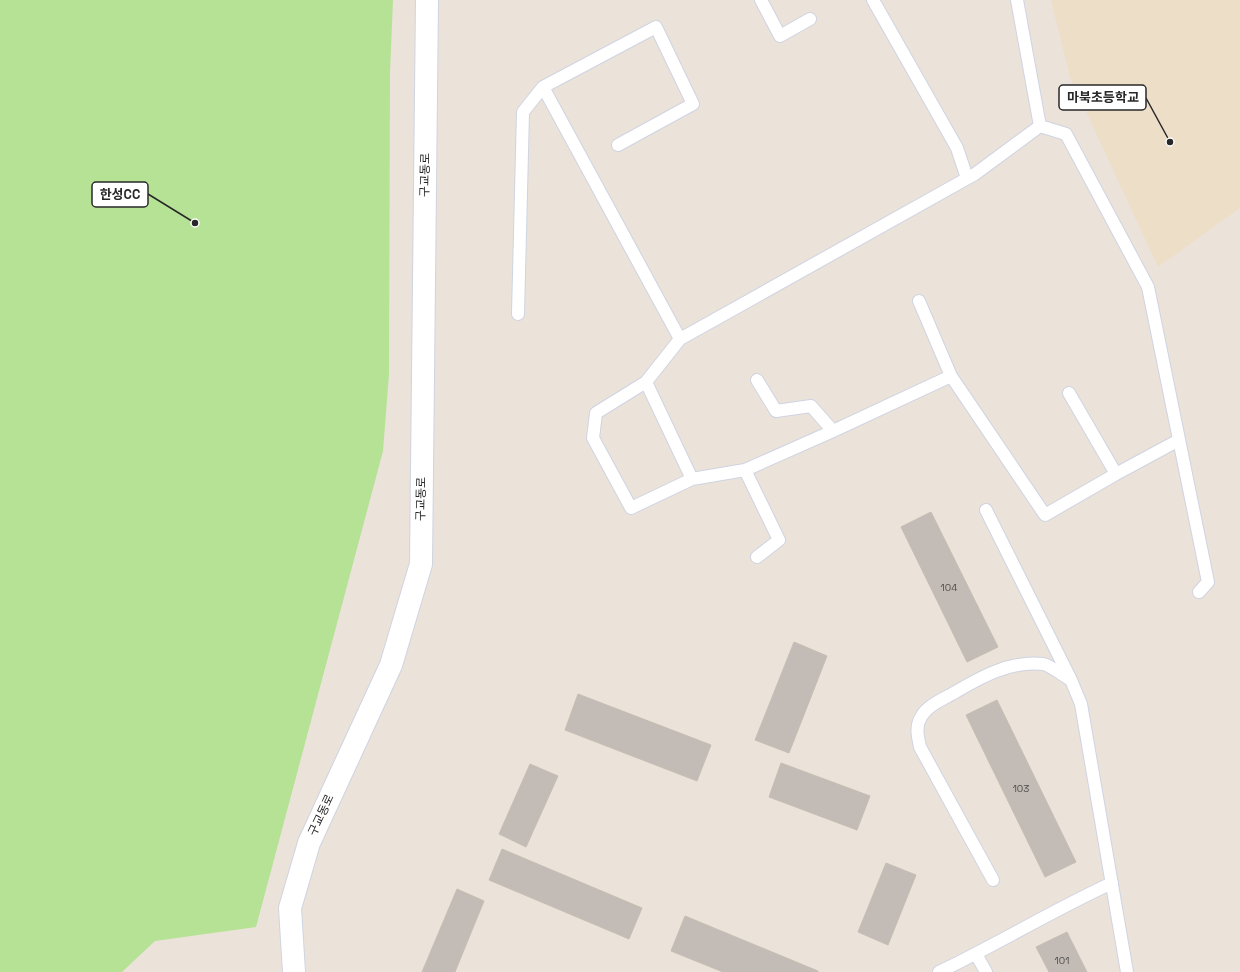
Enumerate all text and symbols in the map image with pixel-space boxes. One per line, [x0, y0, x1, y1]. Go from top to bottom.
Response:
callout: 마북초등학교 [1059, 85, 1146, 110]
text: 마북초등학교 [1067, 89, 1139, 106]
street label: 구교동로 [417, 153, 433, 197]
callout: 한성CC [92, 182, 148, 207]
text: 한성CC [100, 186, 140, 203]
street label: 구교동로 [413, 477, 429, 521]
house number: 104 [941, 581, 957, 594]
house number: 103 [1013, 782, 1029, 795]
street label: 구교동로 [304, 792, 338, 838]
house number: 101 [1055, 954, 1069, 967]

